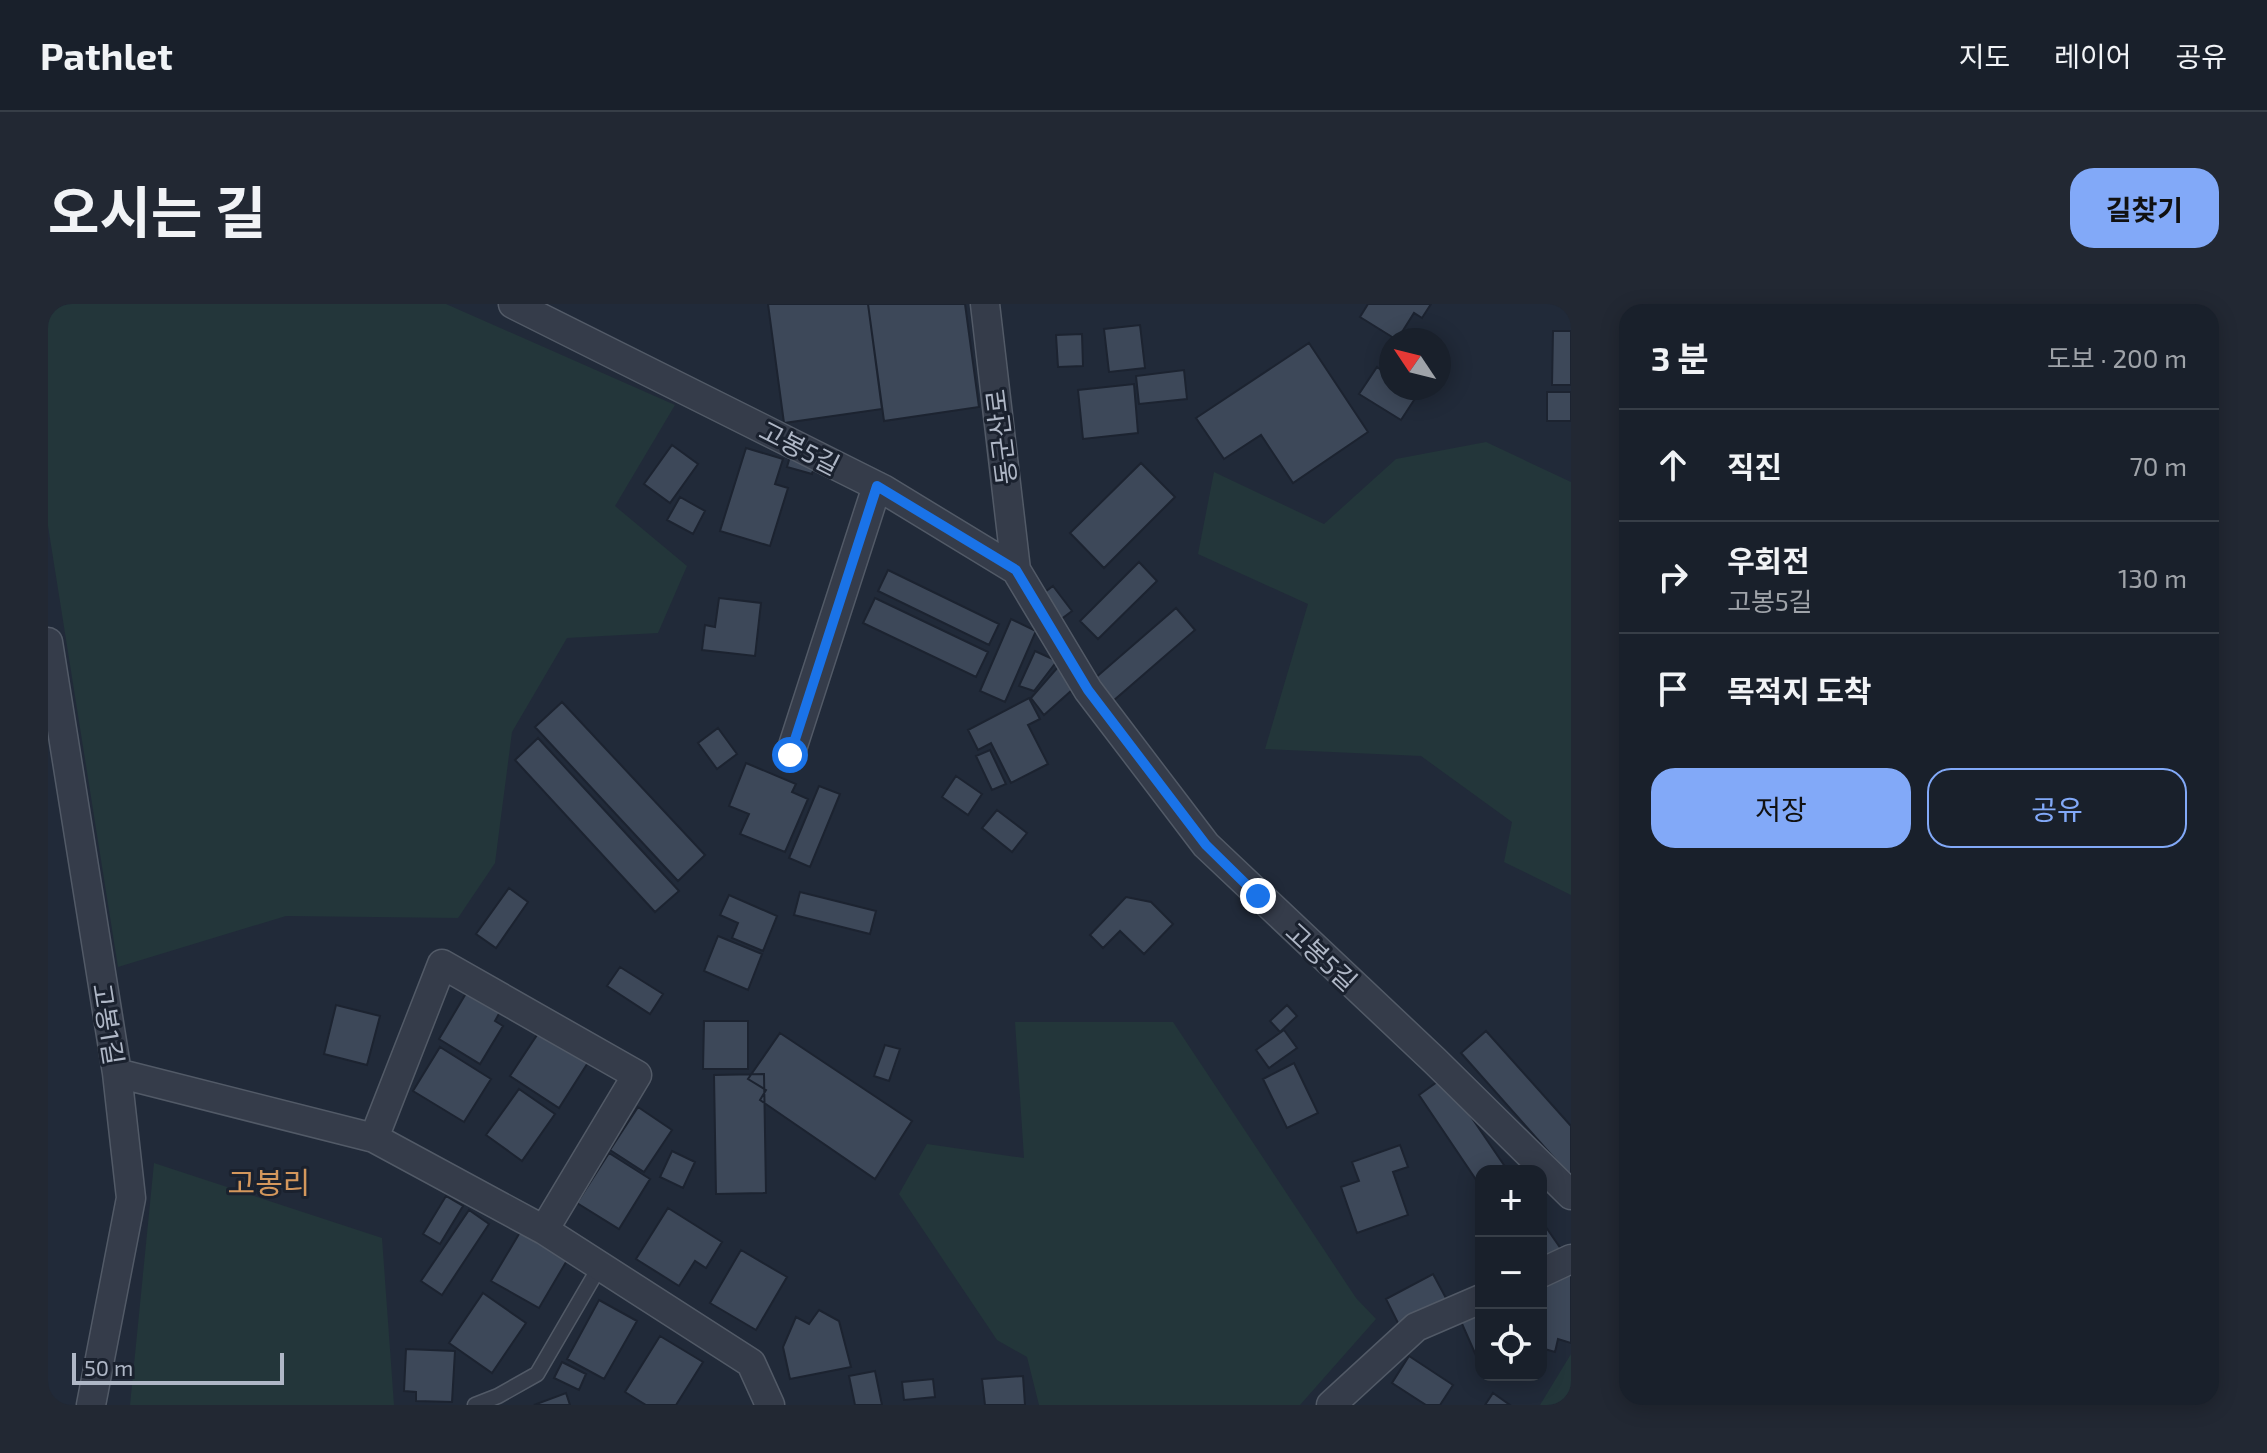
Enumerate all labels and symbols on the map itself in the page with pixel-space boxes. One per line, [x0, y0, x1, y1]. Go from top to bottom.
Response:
north arrow [1379, 328, 1451, 400]
street label: 동군산로 [979, 388, 1021, 486]
street label: 고봉5길 [755, 414, 845, 480]
route start [772, 737, 808, 773]
route end [1240, 878, 1276, 914]
street label: 고봉5길 [1280, 915, 1364, 997]
street label: 고봉1길 [87, 981, 131, 1067]
district label: 고봉리 [228, 1164, 310, 1200]
scale bar [72, 1349, 284, 1385]

